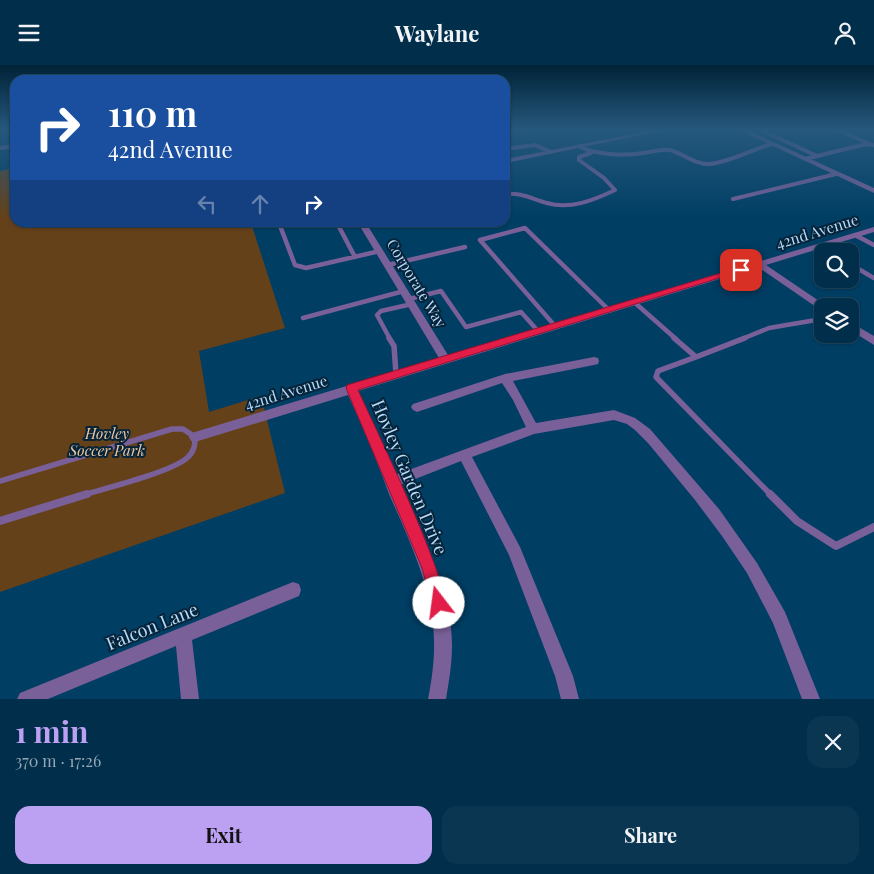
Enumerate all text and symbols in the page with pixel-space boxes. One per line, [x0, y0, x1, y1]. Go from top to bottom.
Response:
text: Waylane [395, 18, 479, 48]
icon: menu [15, 19, 43, 47]
icon: person [831, 19, 859, 47]
text: 110 m [108, 89, 197, 136]
icon: right [25, 95, 90, 160]
text: 42nd Avenue [108, 134, 233, 164]
icon: left [193, 190, 221, 218]
icon: ahead [246, 190, 274, 218]
icon: right [299, 190, 327, 218]
street label: 42nd Avenue [773, 209, 861, 253]
street label: Corporate Way [383, 235, 452, 331]
map controls [814, 243, 859, 343]
button: search [814, 243, 859, 288]
pin [720, 249, 762, 291]
icon: arrive [727, 256, 755, 284]
button: layers [814, 298, 859, 343]
street label: 42nd Avenue [242, 370, 330, 414]
street label: Hovley Garden Drive [366, 396, 454, 558]
park label: Hovley Soccer Park [68, 423, 145, 460]
position arrow [412, 576, 464, 628]
street label: Falcon Lane [102, 597, 202, 655]
text: 1 min [15, 711, 89, 751]
button: close [807, 716, 859, 768]
text: 370 m · 17:26 [15, 750, 101, 771]
button: Exit [15, 806, 432, 864]
button: Share [442, 806, 859, 864]

